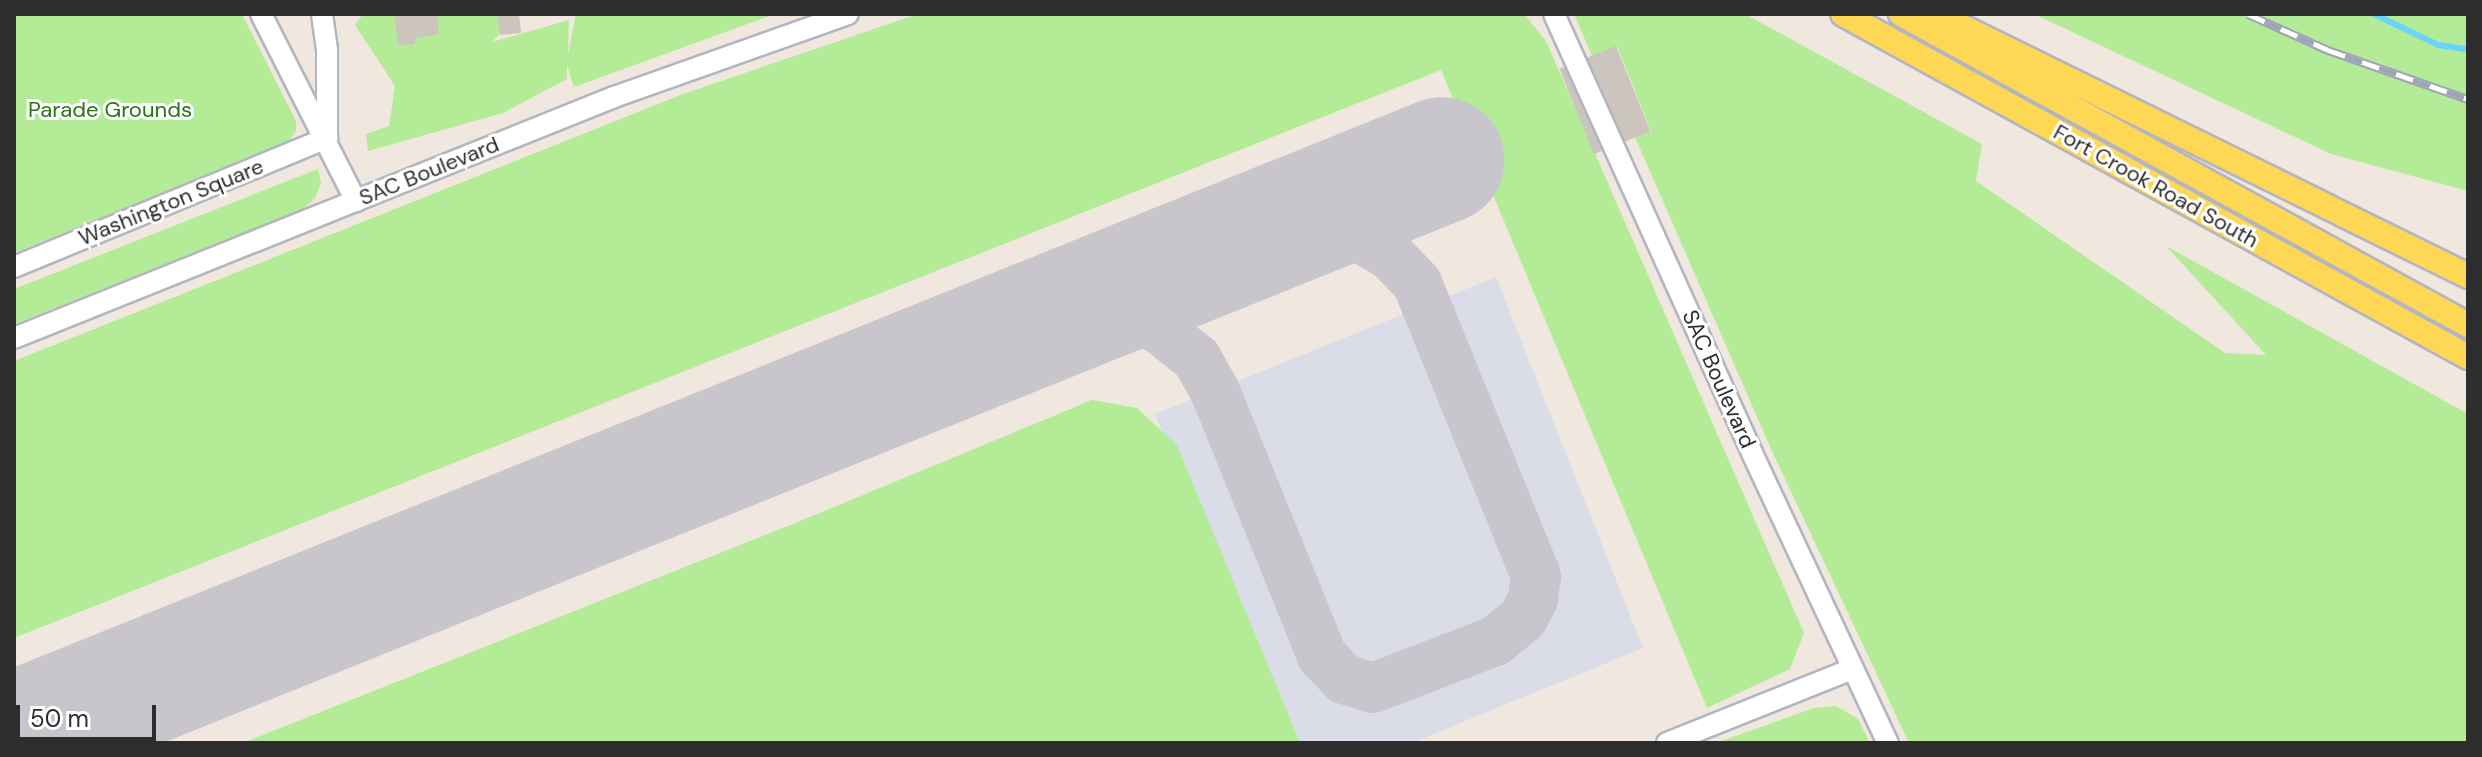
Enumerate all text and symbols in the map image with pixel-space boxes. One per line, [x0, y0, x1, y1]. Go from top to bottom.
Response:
park label: Parade Grounds [28, 97, 192, 123]
street label: Fort Crook Road South [2049, 119, 2263, 253]
street label: SAC Boulevard [355, 131, 503, 211]
street label: Washington Square [75, 153, 267, 251]
street label: SAC Boulevard [1677, 306, 1761, 452]
scale bar [20, 689, 160, 739]
text: 50 m [30, 703, 89, 734]

